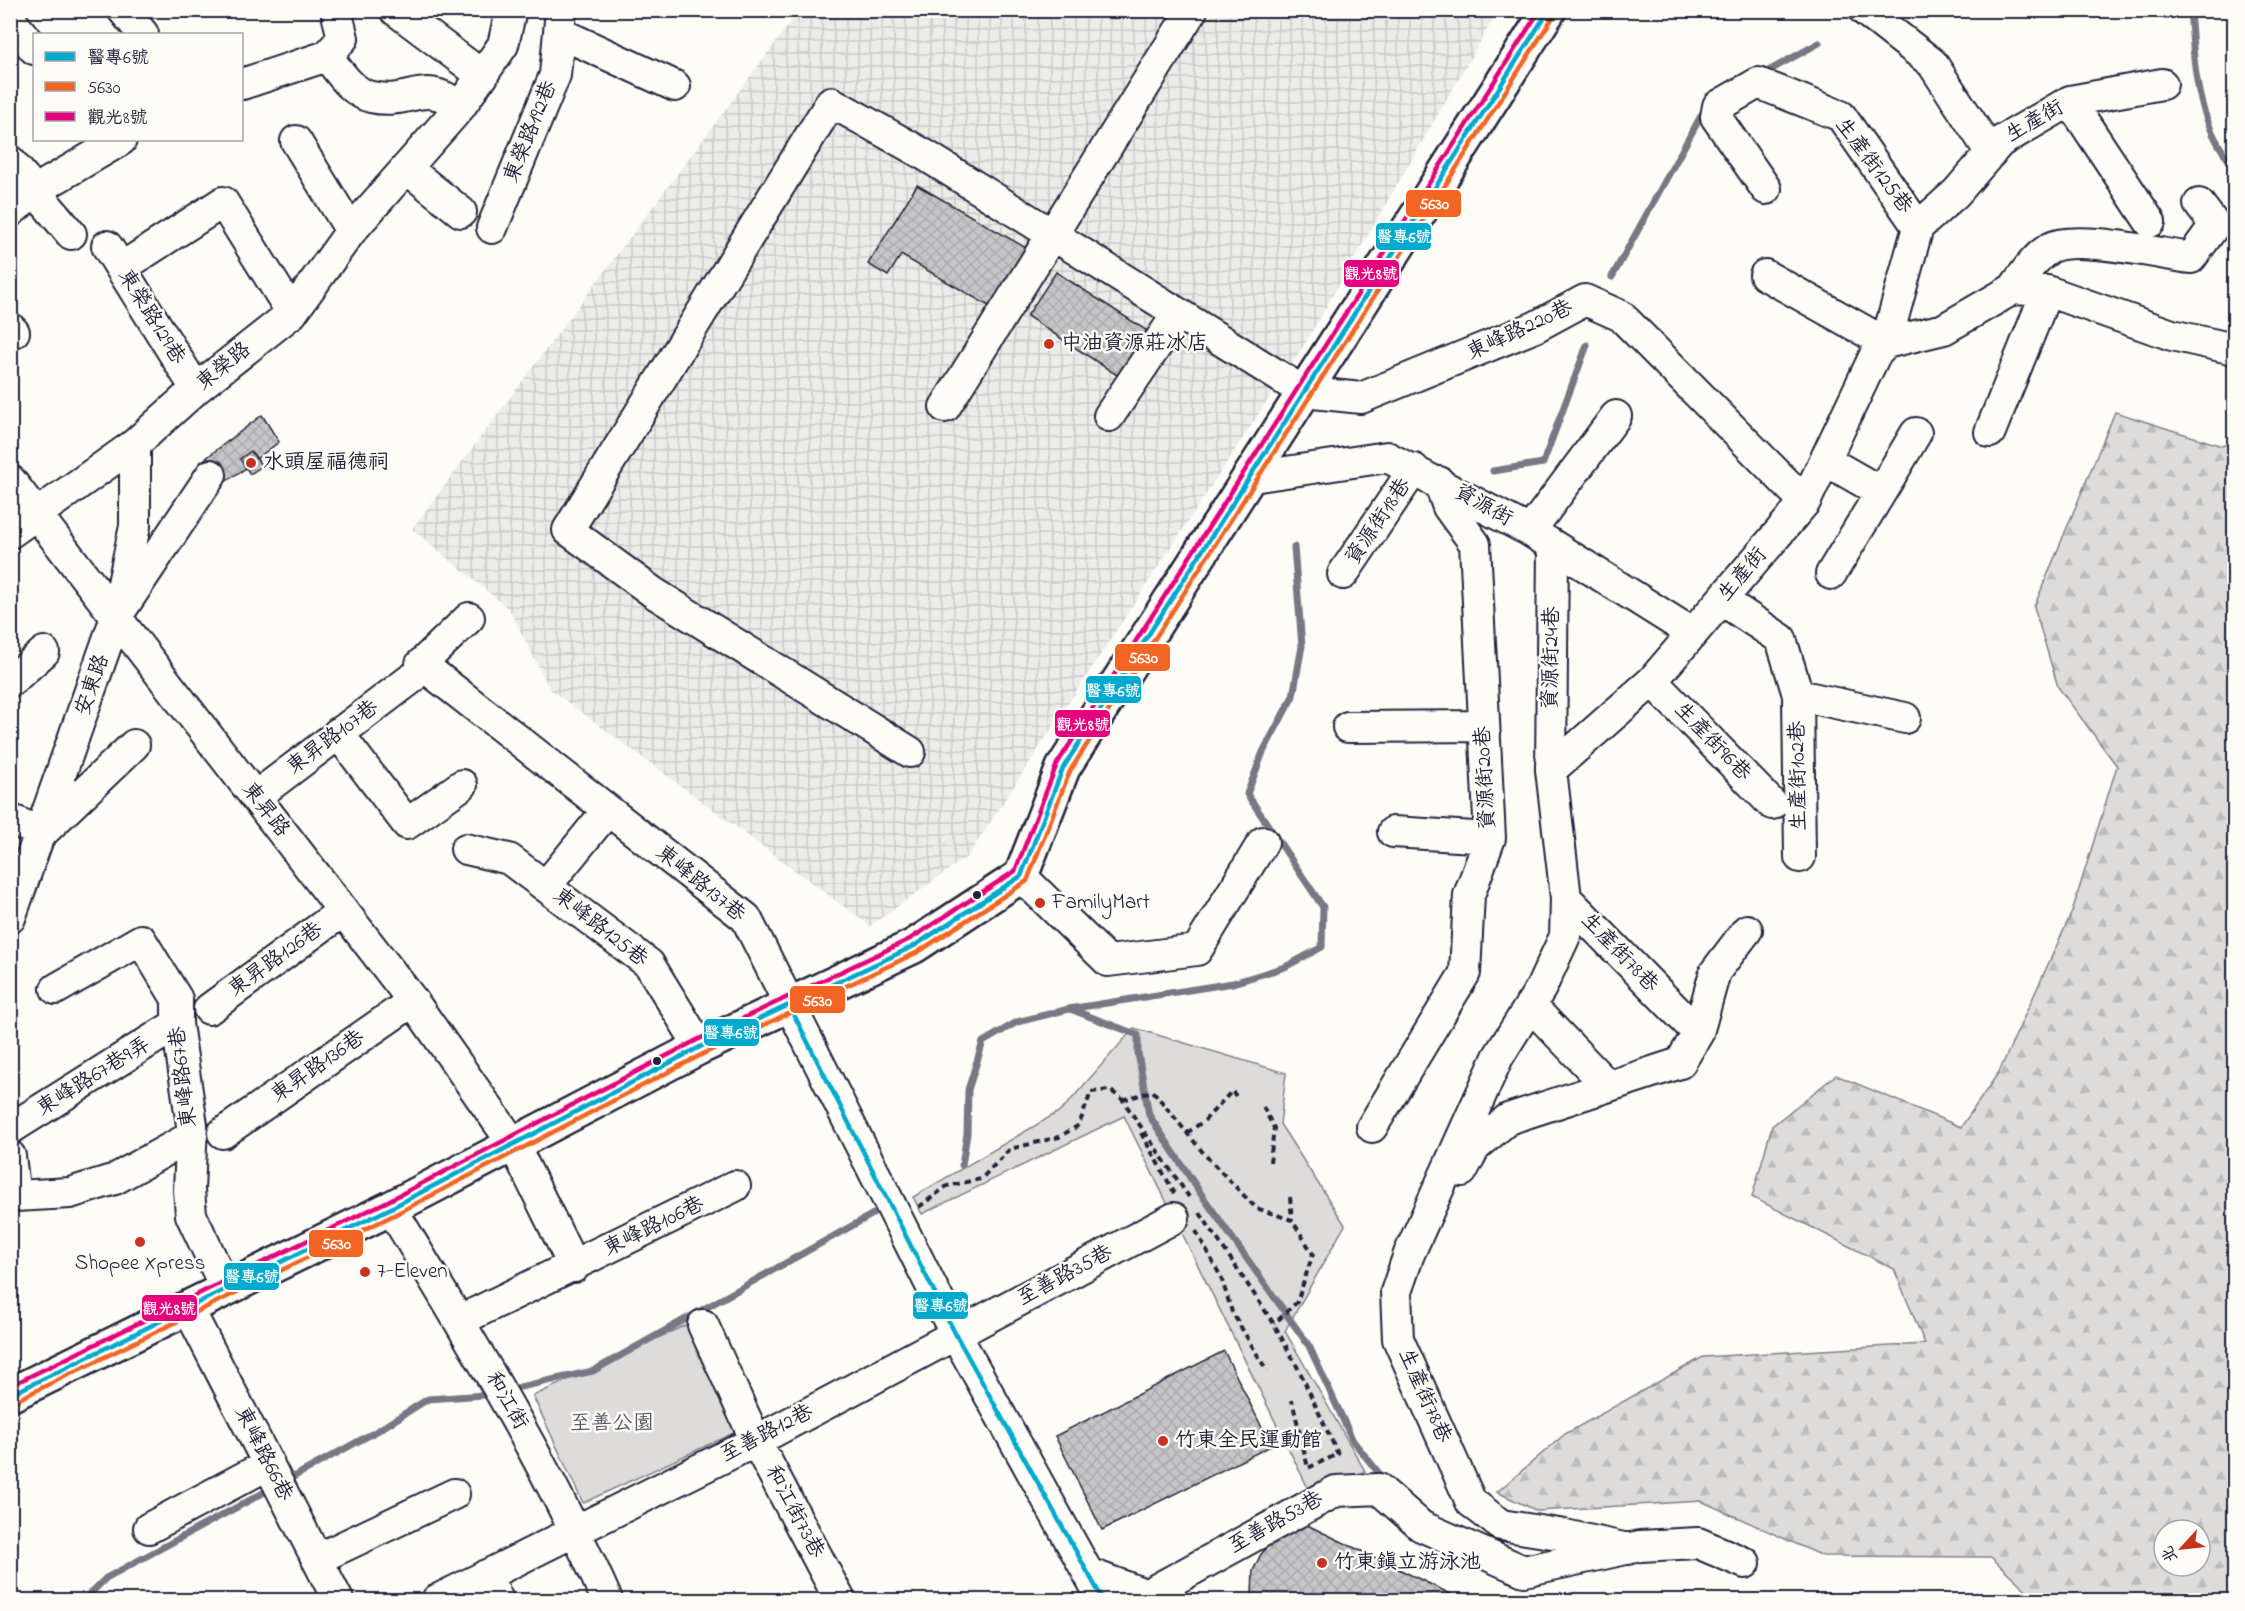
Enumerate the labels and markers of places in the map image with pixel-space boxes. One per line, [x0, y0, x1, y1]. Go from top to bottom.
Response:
place label: 中油資源莊冰店 [1061, 329, 1208, 359]
marker: 中油資源莊冰店 [1042, 337, 1056, 351]
place label: 水頭屋福德祠 [263, 448, 389, 478]
marker: 水頭屋福德祠 [244, 456, 258, 470]
place label: FamilyMart [1051, 888, 1150, 920]
unlabelled marker [971, 889, 983, 901]
marker: FamilyMart [1033, 896, 1047, 910]
unlabelled marker [651, 1055, 663, 1067]
marker: Shopee Xpress [133, 1235, 147, 1249]
place label: Shopee Xpress [75, 1249, 205, 1279]
place label: 7-Eleven [377, 1257, 448, 1287]
marker: 7-Eleven [358, 1265, 372, 1279]
place label: 竹東全民運動館 [1175, 1426, 1322, 1456]
marker: 竹東全民運動館 [1156, 1434, 1170, 1448]
place label: 竹東鎮立游泳池 [1334, 1548, 1481, 1578]
marker: 竹東鎮立游泳池 [1315, 1556, 1329, 1570]

